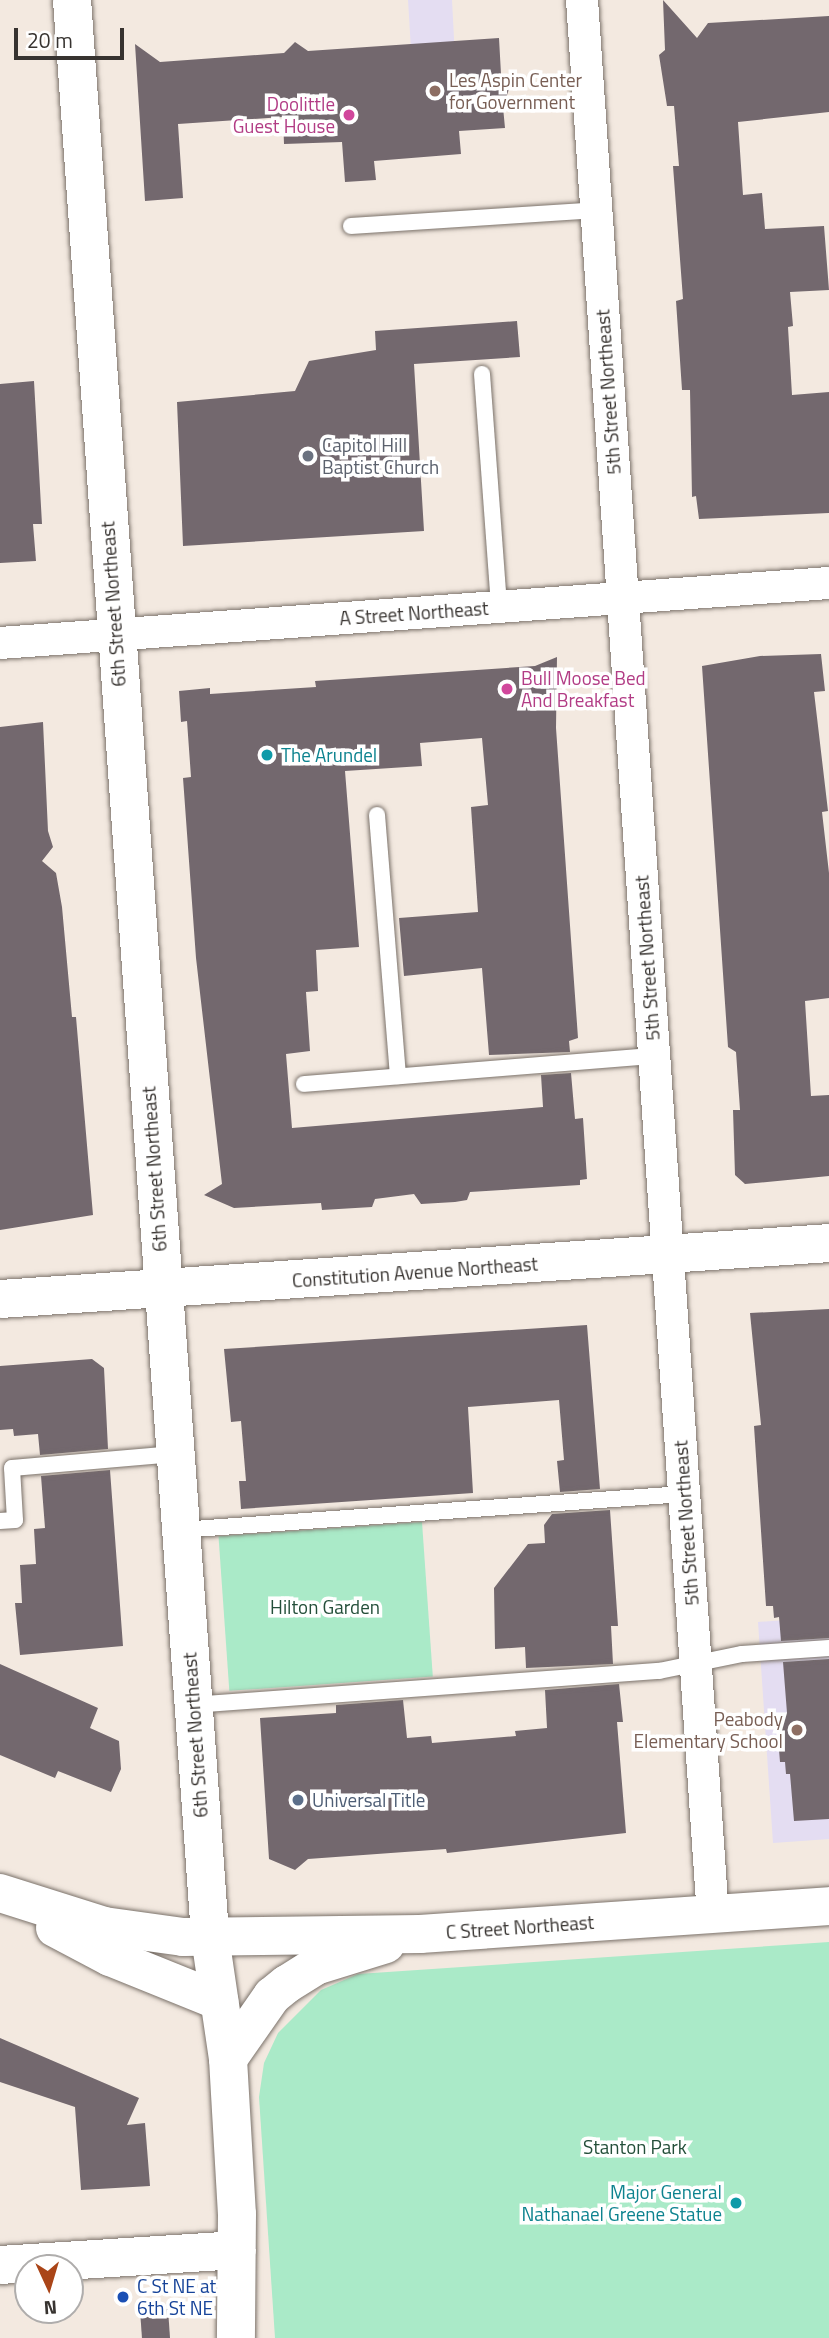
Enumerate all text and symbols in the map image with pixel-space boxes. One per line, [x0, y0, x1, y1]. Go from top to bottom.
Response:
scale bar [18, 14, 128, 58]
text: 20 m [27, 24, 73, 56]
place label: Les Aspin Center for Government [449, 69, 582, 113]
marker: Les Aspin Center for Government [427, 83, 443, 99]
place label: Doolittle Guest House [233, 93, 335, 137]
marker: Doolittle Guest House [341, 107, 357, 123]
street label: 5th Street Northeast [591, 309, 625, 475]
place label: Capitol Hill Baptist Church [322, 434, 439, 478]
marker: Capitol Hill Baptist Church [300, 448, 316, 464]
street label: 6th Street Northeast [96, 521, 130, 687]
street label: A Street Northeast [339, 596, 489, 630]
place label: Bull Moose Bed And Breakfast [521, 667, 646, 711]
marker: Bull Moose Bed And Breakfast [499, 681, 515, 697]
place label: The Arundel [281, 744, 377, 766]
marker: The Arundel [259, 747, 275, 763]
street label: 5th Street Northeast [630, 875, 664, 1041]
street label: 6th Street Northeast [137, 1086, 171, 1252]
street label: Constitution Avenue Northeast [291, 1252, 539, 1292]
street label: 5th Street Northeast [669, 1440, 703, 1606]
park label: Hilton Garden [270, 1596, 380, 1618]
street label: 6th Street Northeast [178, 1652, 212, 1818]
place label: Peabody Elementary School [634, 1708, 783, 1752]
marker: Peabody Elementary School [789, 1722, 805, 1738]
place label: Universal Title [312, 1789, 425, 1811]
marker: Universal Title [290, 1792, 306, 1808]
street label: C Street Northeast [445, 1910, 595, 1944]
park label: Stanton Park [583, 2136, 687, 2158]
place label: Major General Nathanael Greene Statue [521, 2181, 722, 2225]
marker: Major General Nathanael Greene Statue [728, 2195, 744, 2211]
north arrow [14, 2254, 84, 2324]
place label: C St NE at 6th St NE [137, 2275, 216, 2319]
marker: C St NE at 6th St NE [115, 2289, 131, 2305]
text: N [43, 2294, 58, 2323]

